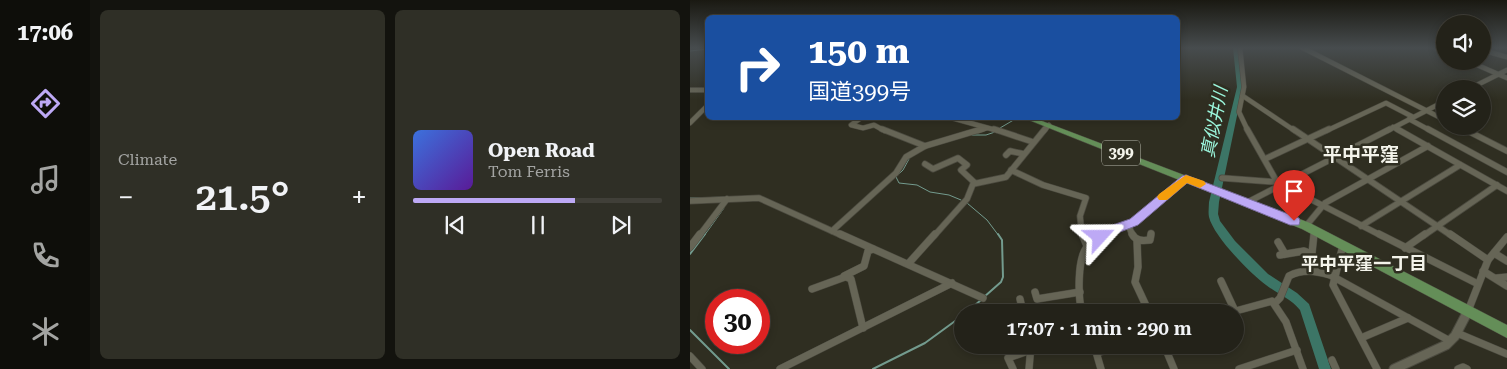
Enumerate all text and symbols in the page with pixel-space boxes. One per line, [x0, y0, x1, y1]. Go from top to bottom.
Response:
map controls [1436, 15, 1491, 135]
button: sound [1436, 15, 1491, 70]
text: 17:06 [17, 20, 73, 45]
text: 150 m [808, 31, 909, 72]
icon: right [725, 35, 790, 100]
text: 国道399号 [808, 79, 911, 104]
button: layers [1436, 80, 1491, 135]
water label: 真似井川 [1197, 83, 1232, 159]
icon: directions [28, 86, 63, 121]
text: Open Road [488, 139, 595, 162]
road number: 399 [1102, 140, 1140, 166]
district label: 平中平窪 [1323, 143, 1399, 166]
text: Climate [118, 150, 177, 169]
icon: music [28, 162, 63, 197]
text: Tom Ferris [488, 162, 570, 181]
pin [1273, 170, 1315, 221]
text: 21.5° [196, 175, 289, 219]
icon: arrive [1280, 177, 1308, 205]
text: − [118, 181, 134, 214]
text: + [351, 181, 367, 214]
position arrow [1073, 210, 1125, 262]
icon: previous [441, 211, 469, 239]
icon: pause [524, 211, 552, 239]
icon: next [607, 211, 635, 239]
icon: phone [28, 238, 63, 273]
district label: 平中平窪一丁目 [1301, 253, 1427, 274]
speed limit sign: 30 [705, 289, 770, 354]
icon: climate [28, 314, 63, 349]
text: 17:07 · 1 min · 290 m [1006, 317, 1192, 340]

